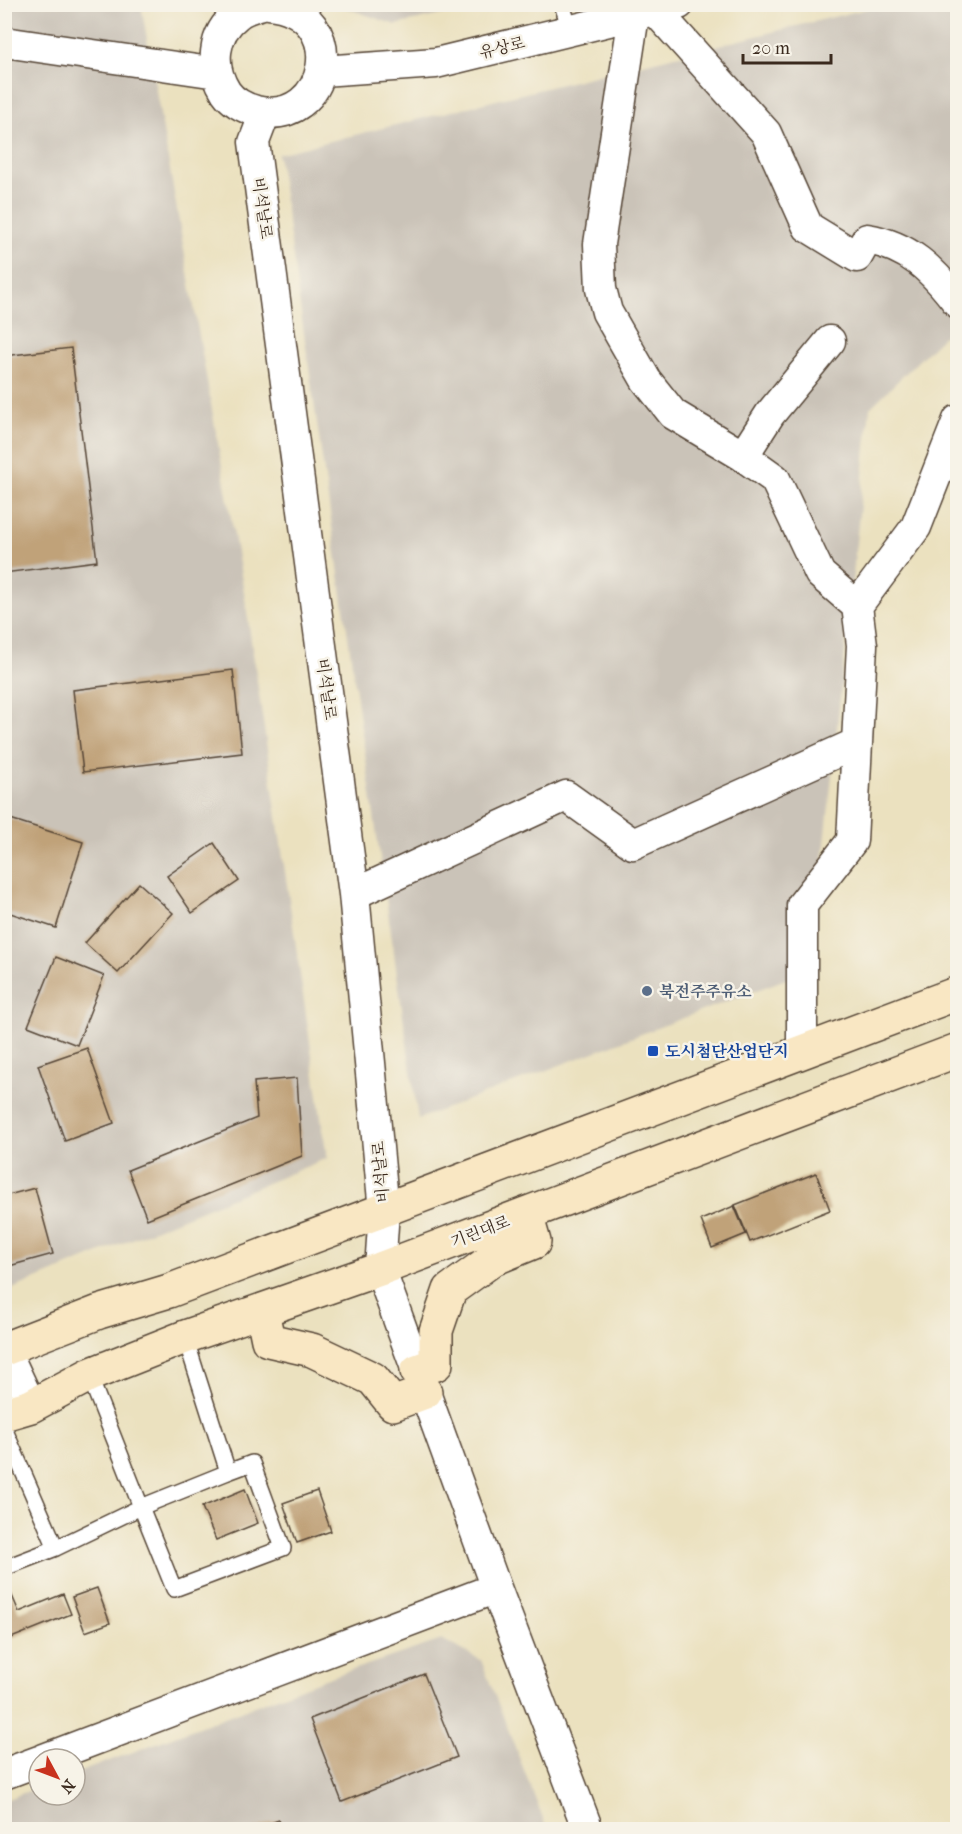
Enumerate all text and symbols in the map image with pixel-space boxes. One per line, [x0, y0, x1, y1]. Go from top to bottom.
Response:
scale bar [743, 27, 832, 65]
street label: 유상로 [477, 33, 527, 62]
text: 20 m [752, 38, 790, 59]
street label: 비석날로 [249, 176, 276, 241]
street label: 비석날로 [313, 657, 340, 722]
place label: 북전주주유소 [659, 982, 752, 1001]
marker: 북전주주유소 [640, 984, 654, 998]
place label: 도시첨단산업단지 [665, 1042, 789, 1061]
marker: 도시첨단산업단지 [646, 1044, 660, 1058]
street label: 비석날로 [368, 1140, 393, 1204]
street label: 기린대로 [448, 1211, 513, 1251]
north arrow [27, 1747, 87, 1807]
text: N [56, 1776, 79, 1798]

